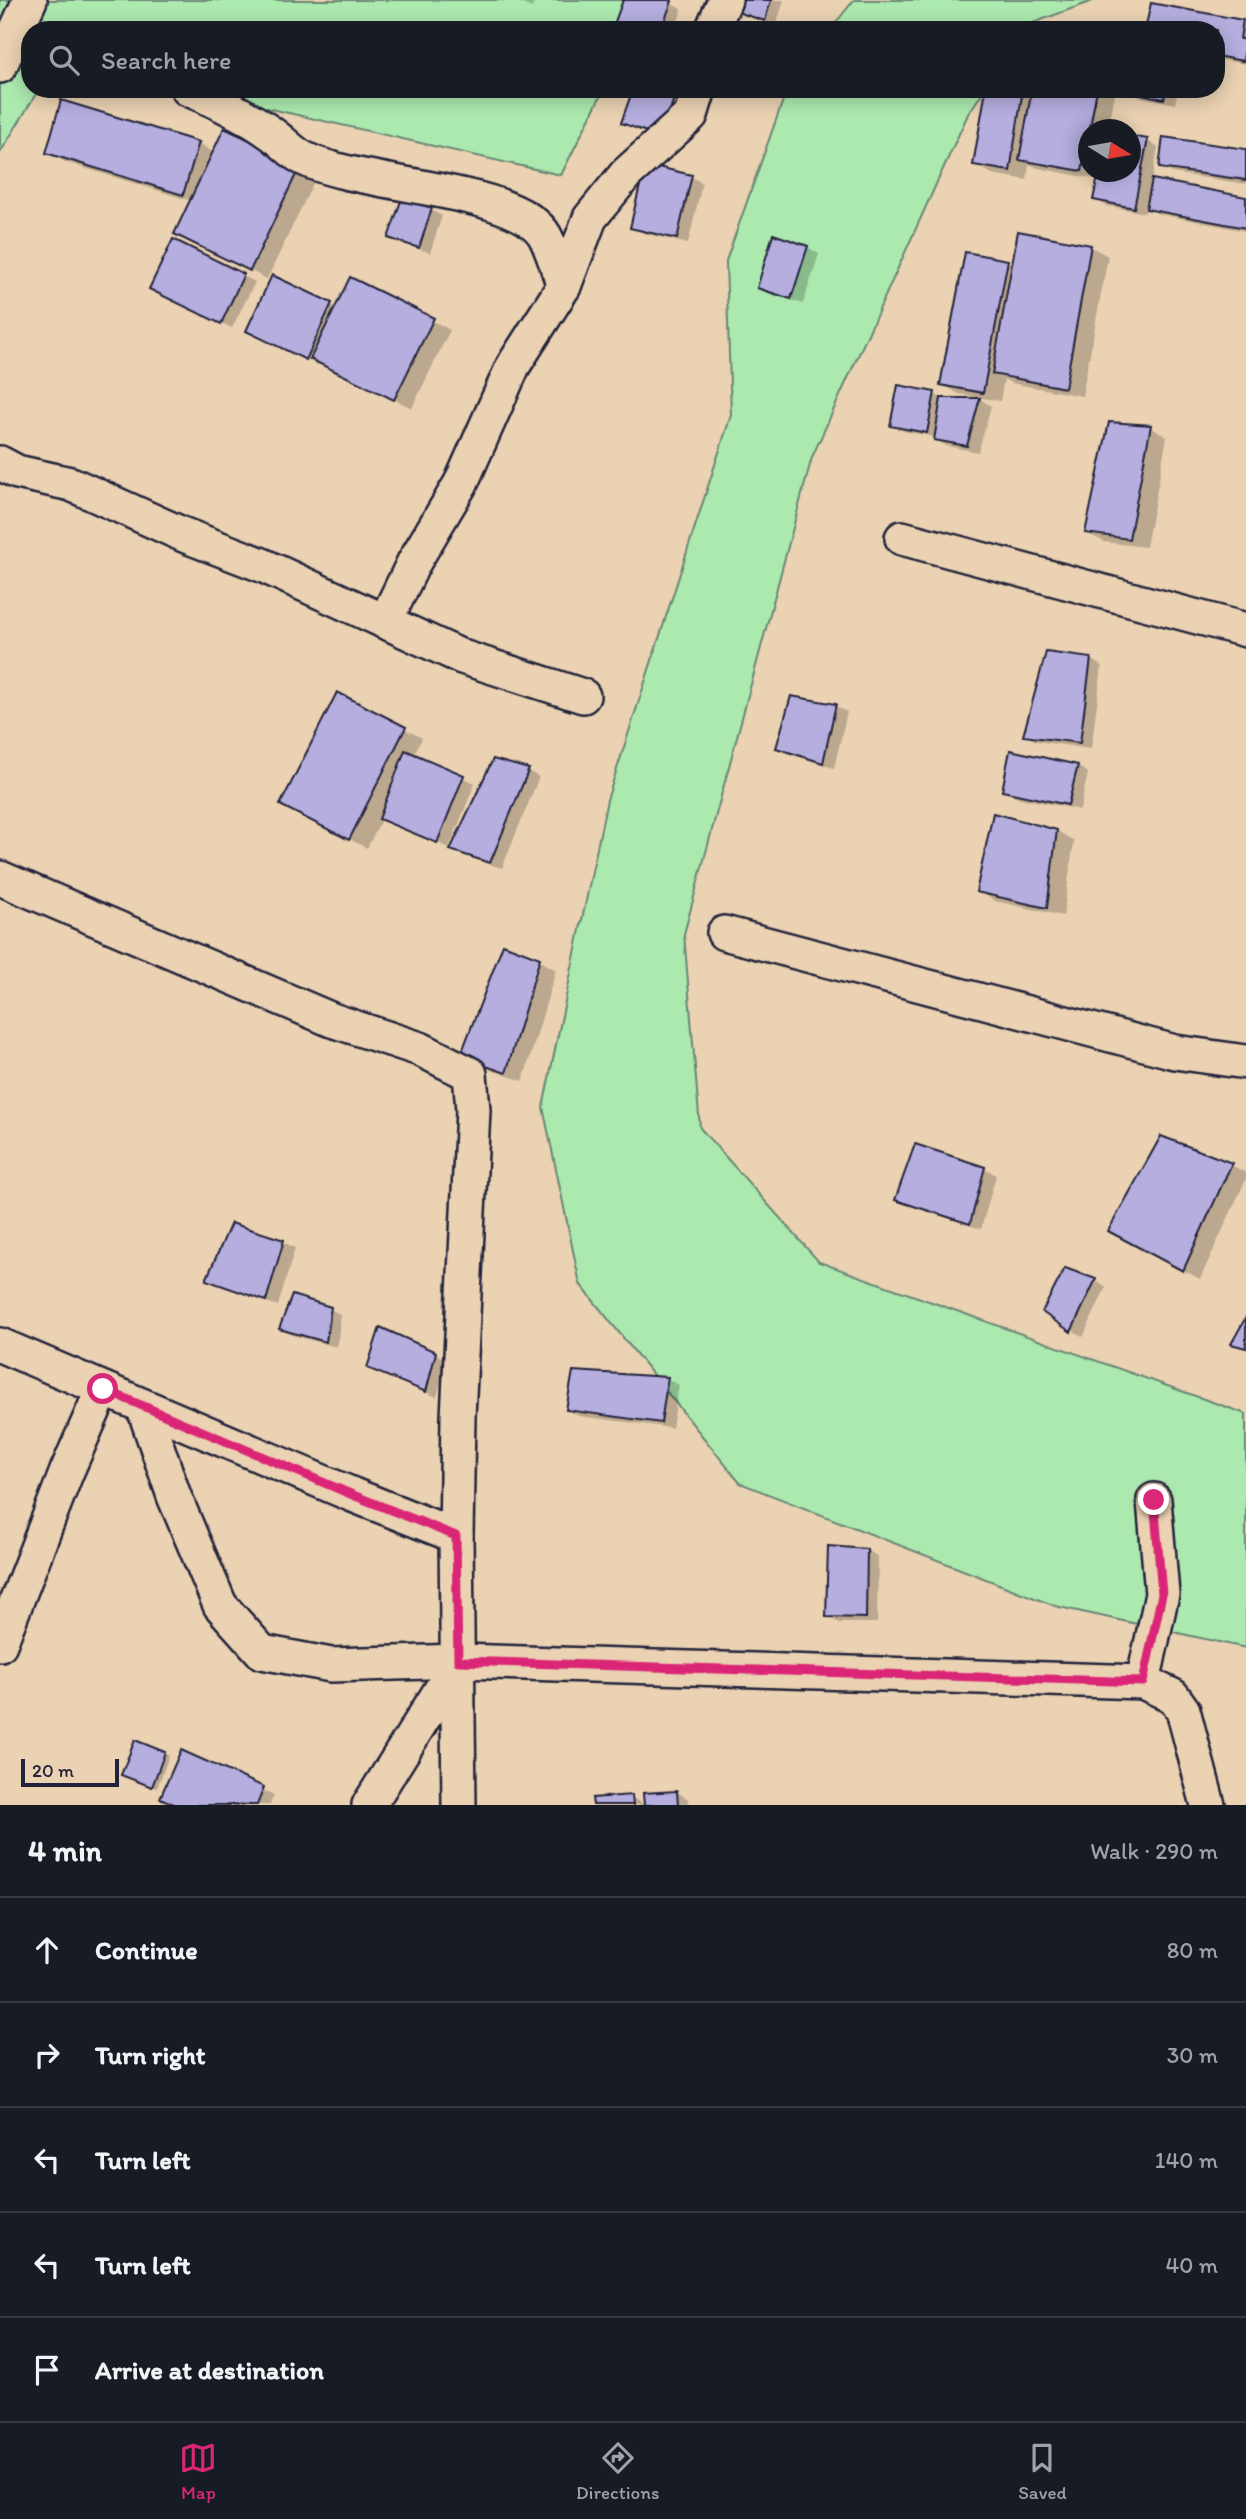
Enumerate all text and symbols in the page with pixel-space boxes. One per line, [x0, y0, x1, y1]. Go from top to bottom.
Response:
search box [21, 21, 1225, 98]
icon: search [45, 41, 83, 79]
text: Search here [101, 44, 231, 76]
north arrow [1078, 119, 1141, 182]
route start [87, 1373, 118, 1404]
route end [1138, 1484, 1169, 1515]
scale bar [21, 1756, 119, 1788]
text: 20 m [32, 1759, 74, 1782]
text: 4 min [28, 1832, 102, 1869]
text: Walk · 290 m [1090, 1837, 1218, 1865]
icon: ahead [28, 1931, 66, 1969]
text: Continue [95, 1934, 198, 1966]
text: 80 m [1167, 1936, 1218, 1964]
icon: right [28, 2036, 66, 2074]
text: Turn right [95, 2039, 206, 2071]
text: 30 m [1167, 2041, 1218, 2069]
icon: left [28, 2141, 66, 2179]
text: Turn left [95, 2144, 191, 2176]
text: 140 m [1155, 2146, 1218, 2174]
icon: left [28, 2246, 66, 2284]
text: Turn left [95, 2249, 191, 2281]
text: 40 m [1165, 2251, 1218, 2279]
icon: arrive [28, 2351, 66, 2389]
text: Arrive at destination [95, 2354, 324, 2386]
tab: Map [179, 2439, 217, 2504]
tab: Directions [576, 2439, 660, 2504]
tab: Saved [1018, 2439, 1067, 2504]

